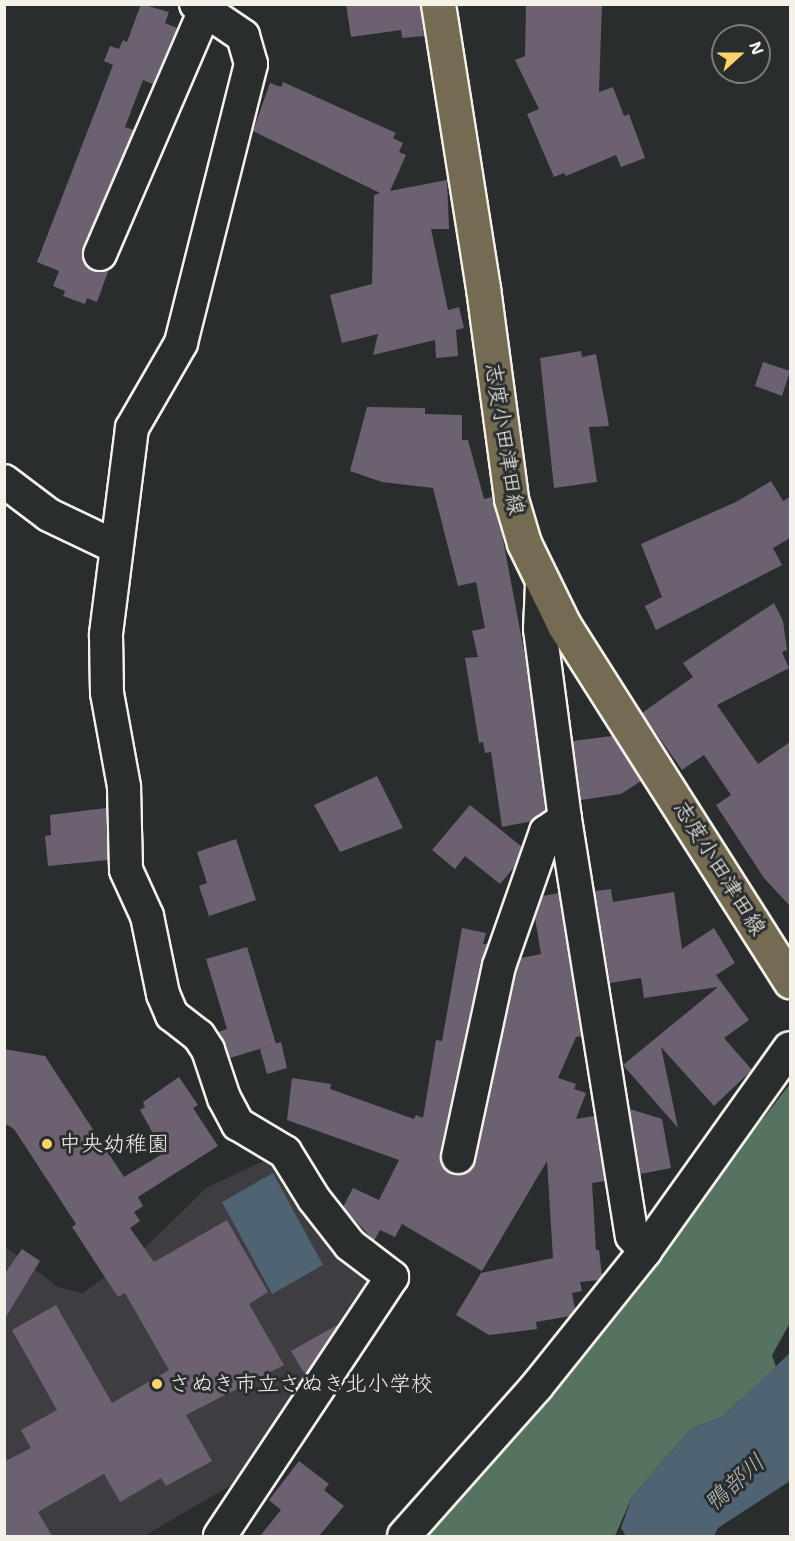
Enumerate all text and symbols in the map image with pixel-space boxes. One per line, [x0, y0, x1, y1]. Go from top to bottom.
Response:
north arrow [711, 24, 771, 84]
text: N [744, 38, 768, 58]
street label: 志度小田津田線 [480, 361, 530, 517]
street label: 志度小田津田線 [668, 796, 772, 940]
place label: 中央幼稚園 [59, 1131, 169, 1157]
marker: 中央幼稚園 [40, 1137, 54, 1151]
place label: さぬき市立さぬき北小学校 [169, 1371, 433, 1397]
marker: さぬき市立さぬき北小学校 [150, 1377, 164, 1391]
water label: 鴨部川 [699, 1448, 771, 1518]

